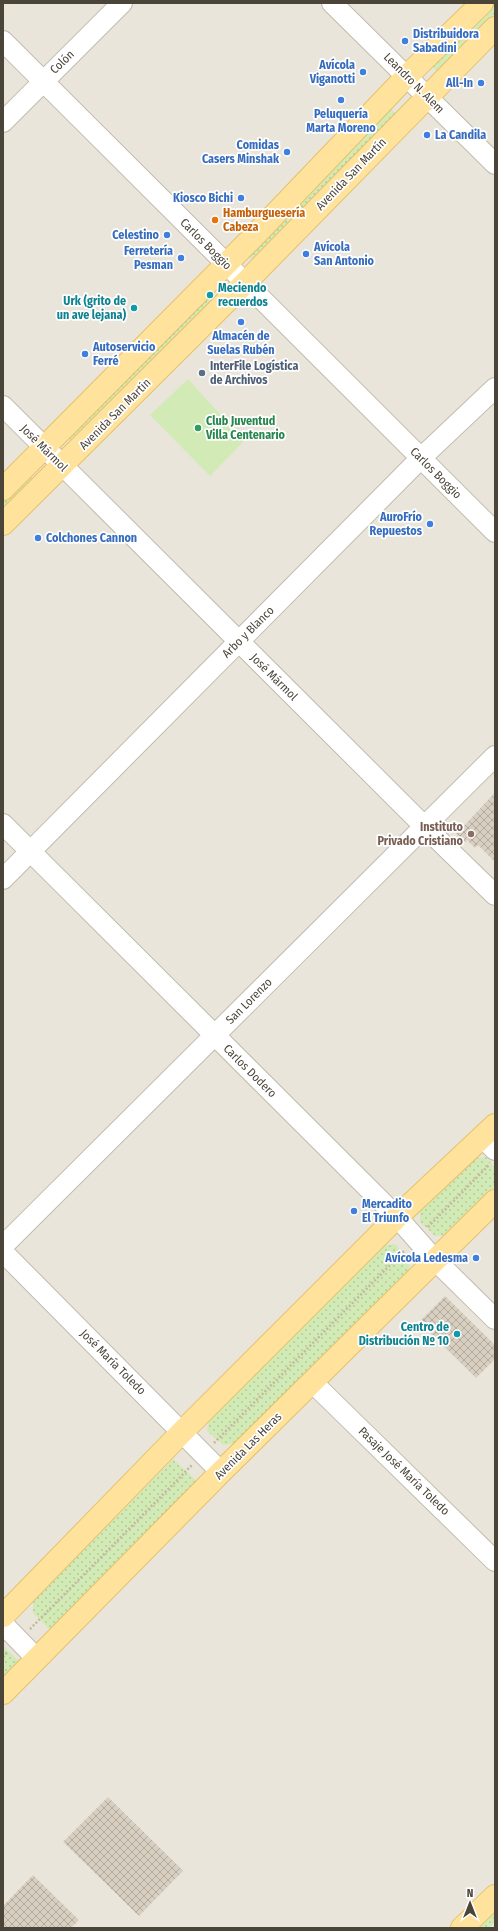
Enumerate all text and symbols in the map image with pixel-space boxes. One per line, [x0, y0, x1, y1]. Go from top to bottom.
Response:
place label: Distribuidora Sabadini [413, 27, 479, 55]
marker: Distribuidora Sabadini [400, 36, 410, 46]
street label: Colón [47, 47, 77, 77]
street label: Leandro N. Alem [381, 50, 447, 116]
place label: Avícola Viganotti [309, 58, 355, 86]
marker: Avícola Viganotti [358, 67, 368, 77]
place label: All-In [445, 76, 473, 90]
marker: All-In [476, 78, 486, 88]
marker: Peluquería Marta Moreno [336, 95, 346, 105]
place label: Peluquería Marta Moreno [306, 107, 376, 135]
place label: La Candila [435, 128, 486, 142]
marker: La Candila [422, 130, 432, 140]
street label: Avenida San Martín [313, 135, 389, 213]
place label: Comidas Casers Minshak [202, 138, 280, 166]
marker: Comidas Casers Minshak [282, 147, 292, 157]
place label: Kiosco Bichi [173, 191, 233, 205]
marker: Kiosco Bichi [236, 193, 246, 203]
place label: Hamburguesería Cabeza [223, 206, 305, 234]
street label: Carlos Boggio [177, 215, 235, 273]
marker: Hamburguesería Cabeza [210, 215, 220, 225]
place label: Celestino [112, 228, 160, 242]
marker: Celestino [162, 230, 172, 240]
place label: Avícola San Antonio [313, 240, 375, 268]
place label: Ferretería Pesman [124, 244, 173, 272]
marker: Avícola San Antonio [301, 249, 311, 259]
marker: Ferretería Pesman [176, 253, 186, 263]
place label: Meciendo recuerdos [218, 281, 269, 309]
marker: Meciendo recuerdos [205, 290, 215, 300]
place label: Urk (grito de un ave lejana) [57, 294, 126, 322]
marker: Urk (grito de un ave lejana) [129, 303, 139, 313]
marker: Almacén de Suelas Rubén [236, 317, 246, 327]
place label: Almacén de Suelas Rubén [207, 329, 275, 357]
place label: Autoservicio Ferré [92, 340, 156, 368]
marker: Autoservicio Ferré [80, 349, 90, 359]
place label: InterFile Logística de Archivos [210, 359, 298, 387]
marker: InterFile Logística de Archivos [197, 368, 207, 378]
street label: Avenida San Martín [77, 376, 153, 452]
place label: Club Juventud Villa Centenario [205, 414, 286, 442]
street label: José Mármol [18, 422, 70, 474]
marker: Club Juventud Villa Centenario [193, 423, 203, 433]
street label: Carlos Boggio [407, 444, 465, 502]
place label: AuroFrío Repuestos [370, 510, 423, 538]
marker: AuroFrío Repuestos [425, 519, 435, 529]
place label: Colchones Cannon [46, 531, 137, 545]
marker: Colchones Cannon [33, 533, 43, 543]
street label: Arbo y Blanco [219, 603, 277, 661]
street label: José Mármol [248, 651, 300, 703]
place label: Instituto Privado Cristiano [377, 820, 464, 848]
marker: Instituto Privado Cristiano [466, 829, 476, 839]
street label: San Lorenzo [223, 975, 275, 1027]
street label: Carlos Dodero [221, 1042, 279, 1100]
place label: Mercadito El Triunfo [362, 1197, 413, 1225]
marker: Mercadito El Triunfo [349, 1206, 359, 1216]
place label: Avícola Ledesma [384, 1251, 468, 1265]
marker: Avícola Ledesma [471, 1253, 481, 1263]
place label: Centro de Distribución Nº 10 [359, 1320, 449, 1348]
street label: José María Toledo [77, 1326, 149, 1398]
marker: Centro de Distribución Nº 10 [452, 1329, 462, 1339]
street label: Avenida Las Heras [212, 1410, 284, 1482]
street label: Pasaje José María Toledo [356, 1424, 452, 1518]
north arrow [450, 1883, 490, 1923]
text: N [467, 1887, 473, 1900]

